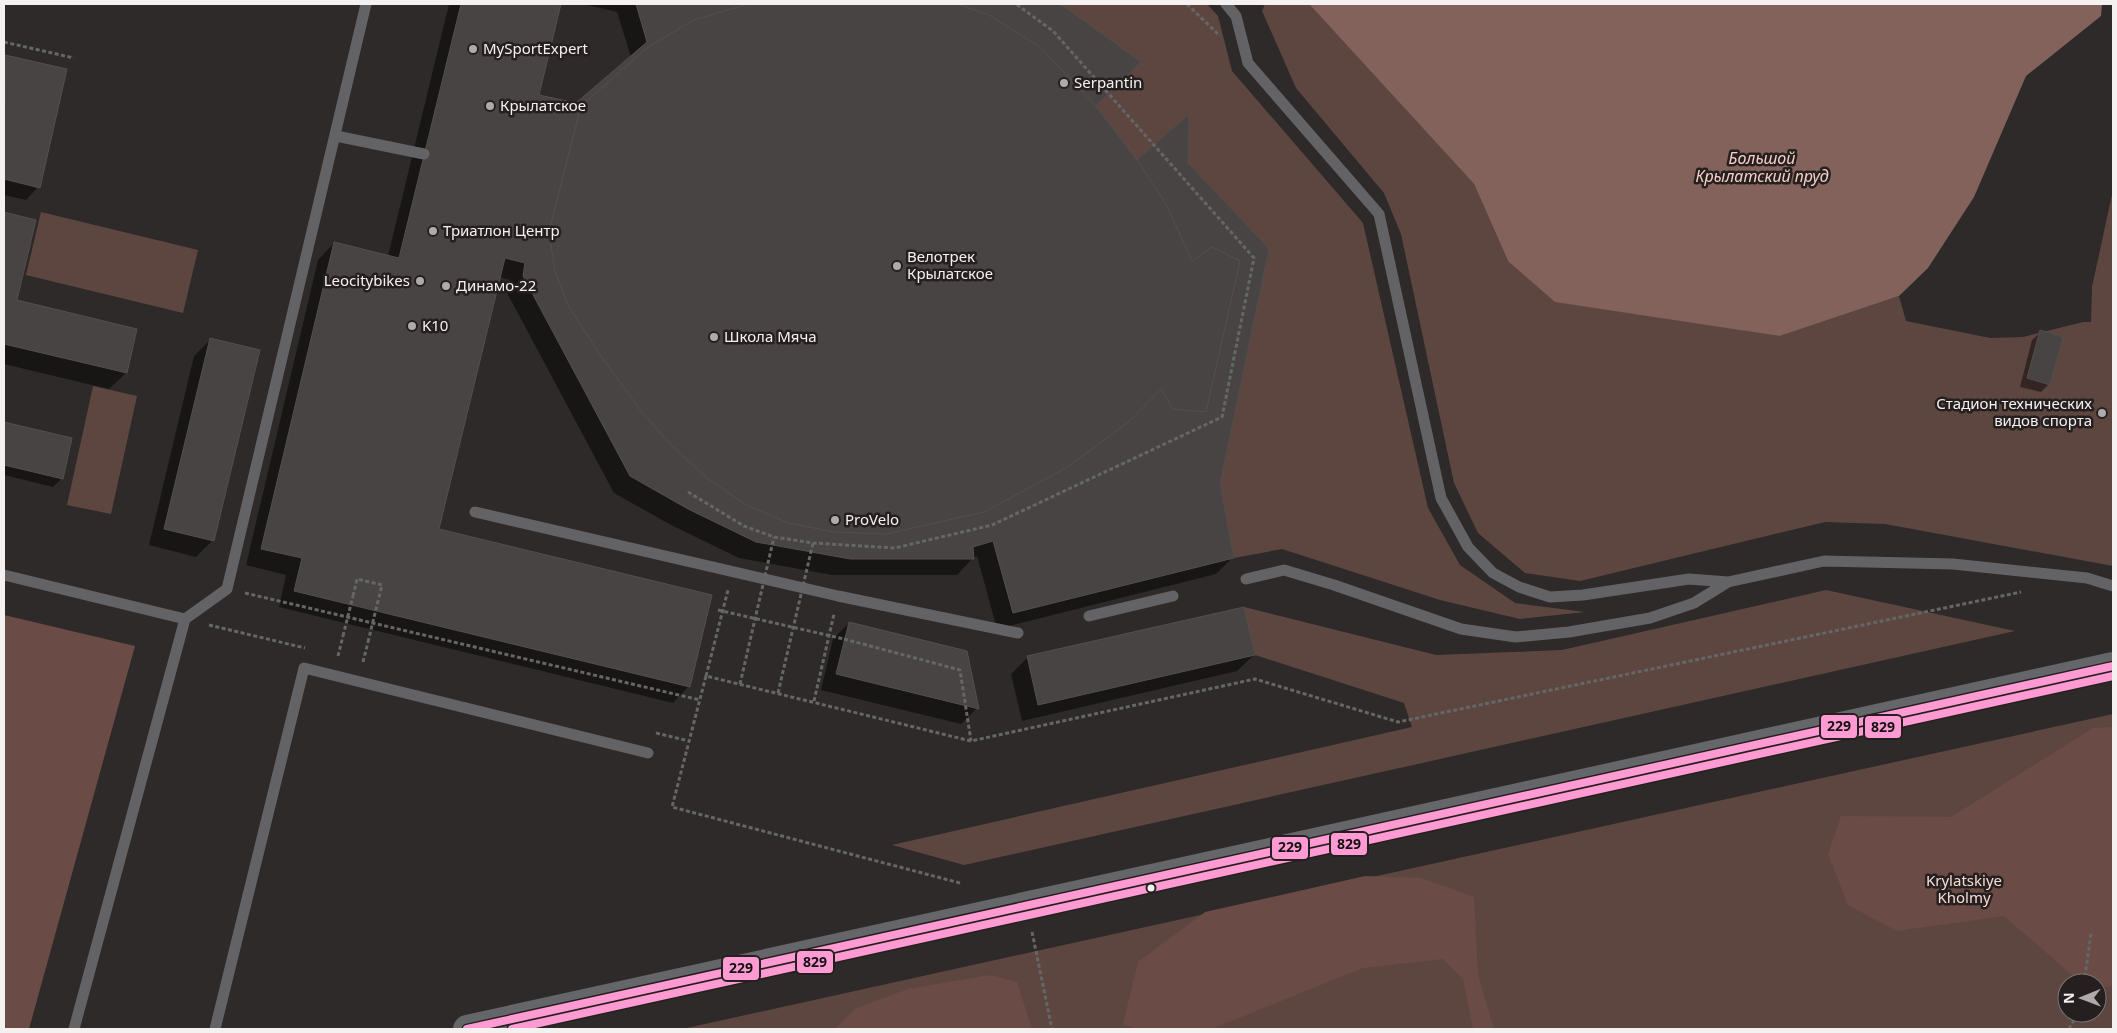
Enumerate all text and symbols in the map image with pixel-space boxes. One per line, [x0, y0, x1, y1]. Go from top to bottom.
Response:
place label: MySportExpert [483, 38, 589, 58]
marker: MySportExpert [467, 43, 479, 55]
place label: Serpantin [1074, 72, 1142, 92]
marker: Serpantin [1058, 77, 1070, 89]
place label: Крылатское [500, 95, 586, 115]
marker: Крылатское [484, 100, 496, 112]
water label: Большой Крылатский пруд [1695, 147, 1829, 187]
place label: Триатлон Центр [443, 220, 560, 240]
marker: Триатлон Центр [427, 225, 439, 237]
place label: Велотрек Крылатское [907, 246, 993, 283]
marker: Велотрек Крылатское [891, 260, 903, 272]
place label: Leocitybikes [324, 270, 410, 290]
marker: Leocitybikes [414, 275, 426, 287]
place label: Динамо-22 [456, 275, 536, 295]
marker: Динамо-22 [440, 280, 452, 292]
place label: K10 [422, 315, 448, 335]
marker: K10 [406, 320, 418, 332]
place label: Школа Мяча [724, 326, 817, 346]
marker: Школа Мяча [708, 331, 720, 343]
place label: Стадион технических видов спорта [1936, 393, 2092, 430]
marker: Стадион технических видов спорта [2096, 407, 2108, 419]
place label: ProVelo [845, 509, 899, 529]
marker: ProVelo [829, 514, 841, 526]
line badge: 229 [1820, 714, 1858, 739]
line badge: 829 [1864, 715, 1902, 739]
text: 229 [1827, 716, 1851, 735]
text: 829 [1871, 717, 1895, 736]
line badge: 829 [1330, 832, 1368, 856]
text: 829 [1337, 834, 1361, 853]
line badge: 229 [1271, 836, 1309, 860]
text: 229 [1278, 837, 1302, 856]
park label: Krylatskiye Kholmy [1926, 870, 2002, 907]
unlabelled marker [1146, 883, 1156, 893]
line badge: 829 [796, 950, 834, 974]
text: 829 [803, 952, 827, 971]
line badge: 229 [722, 956, 760, 981]
text: 229 [729, 958, 753, 977]
north arrow [2057, 973, 2107, 1023]
text: N [2059, 992, 2078, 1004]

